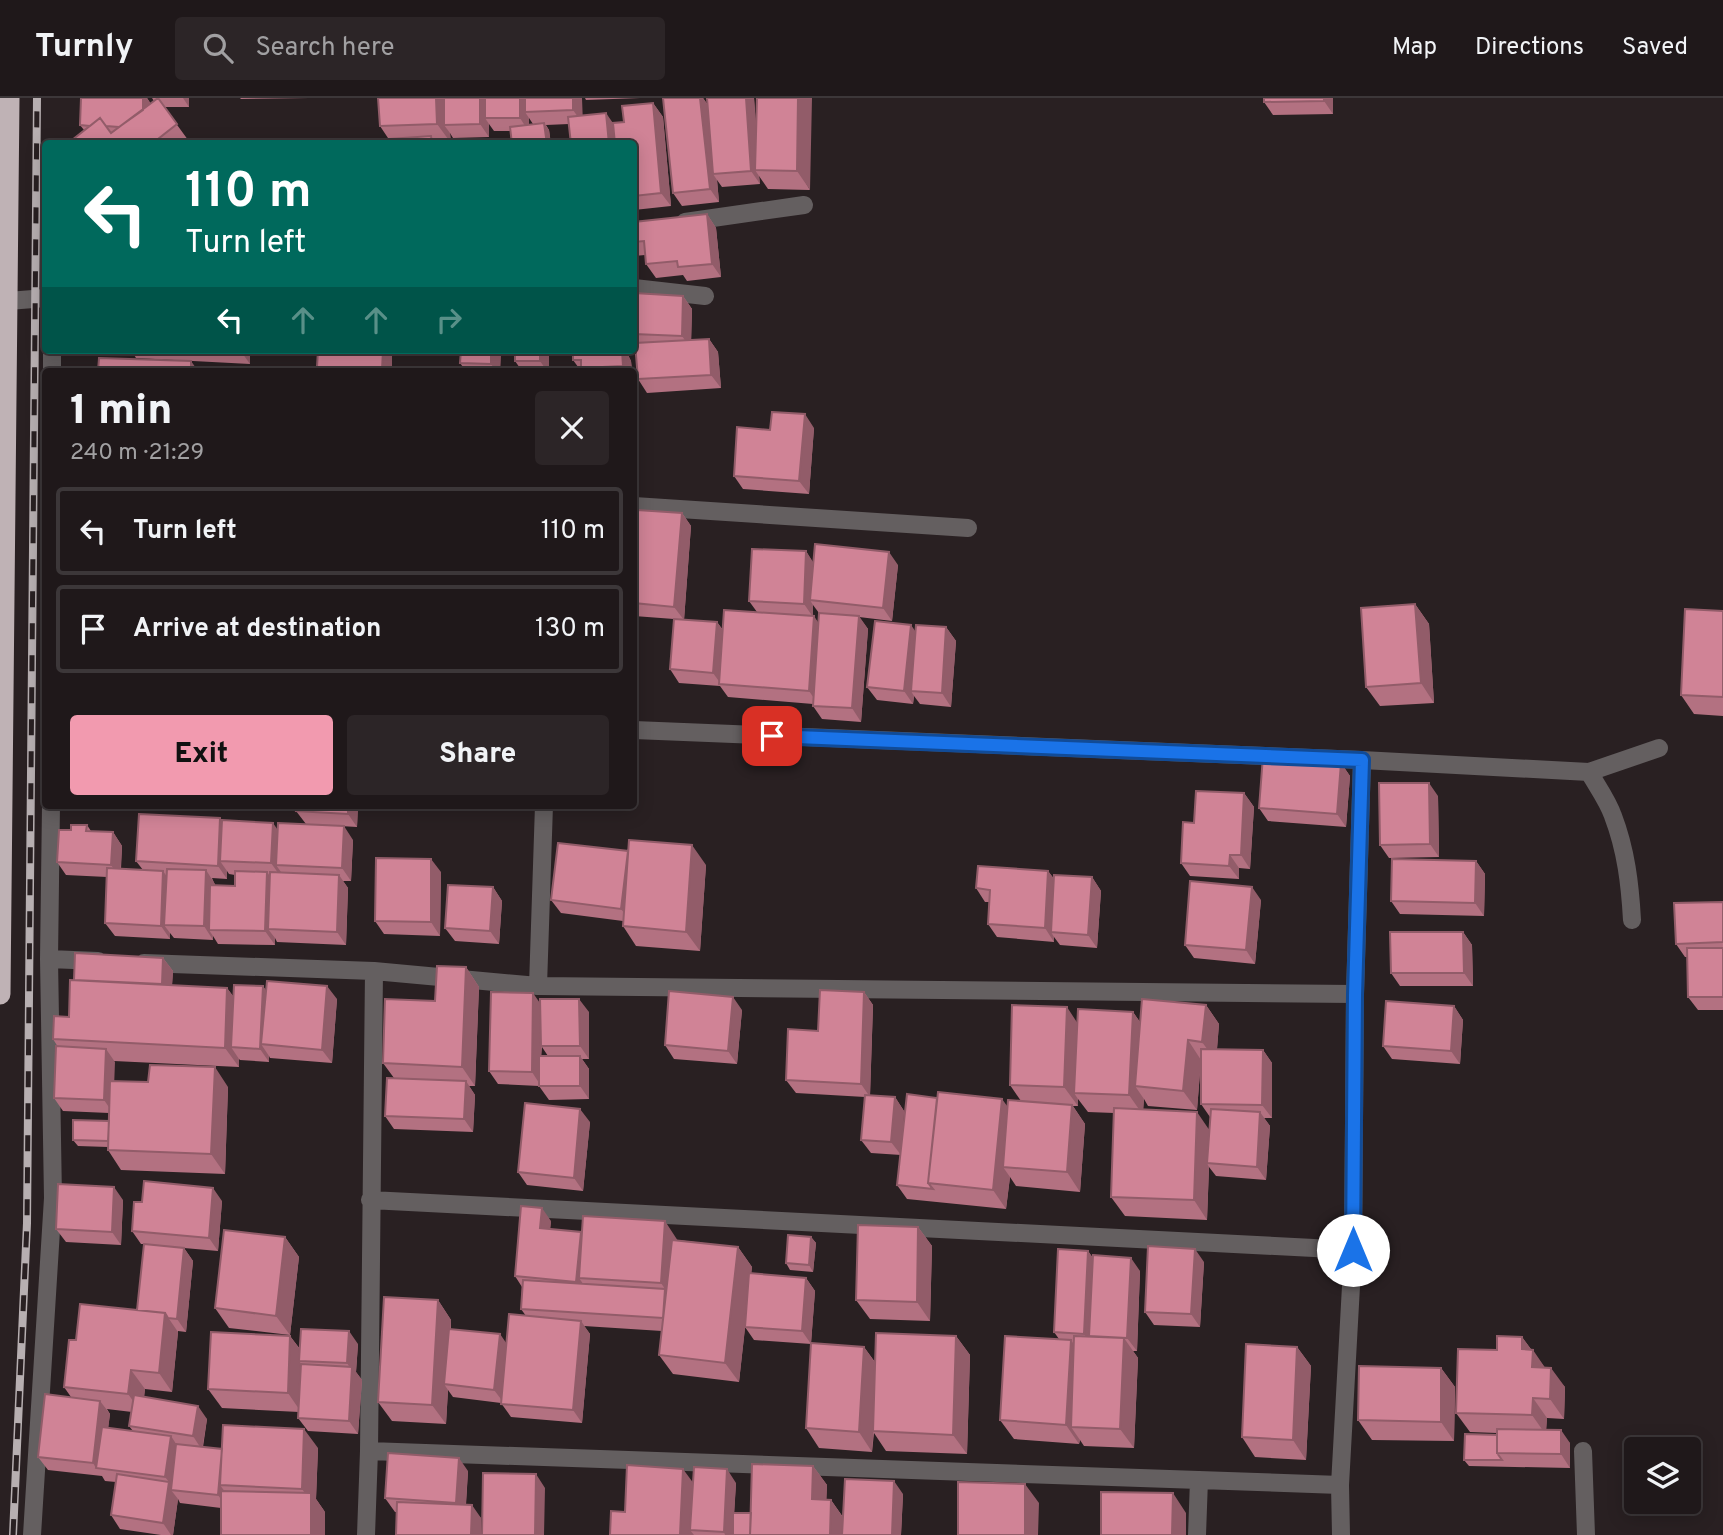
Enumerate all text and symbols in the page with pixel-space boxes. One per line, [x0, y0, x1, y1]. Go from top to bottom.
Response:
search box [175, 17, 665, 80]
text: Turnly [35, 27, 133, 69]
icon: search [199, 29, 237, 67]
text: Search here [255, 32, 394, 65]
text: Map [1392, 33, 1437, 63]
text: Directions [1475, 33, 1584, 63]
text: Saved [1622, 33, 1688, 63]
text: 110 m [185, 163, 312, 225]
icon: left [70, 168, 161, 259]
text: Turn left [185, 224, 306, 264]
icon: left [211, 301, 249, 339]
icon: ahead [284, 301, 322, 339]
icon: ahead [357, 301, 395, 339]
icon: right [430, 301, 468, 339]
text: 1 min [70, 386, 173, 439]
button: close [535, 391, 609, 465]
text: 240 m · 21:29 [70, 439, 204, 468]
icon: left [74, 512, 112, 550]
text: Turn left [133, 515, 237, 548]
text: 110 m [541, 515, 605, 548]
icon: arrive [74, 610, 112, 648]
text: Arrive at destination [133, 613, 381, 646]
text: 130 m [535, 613, 605, 646]
pin [742, 706, 802, 766]
button: Exit [70, 715, 333, 795]
button: Share [347, 715, 609, 795]
icon: arrive [753, 717, 791, 755]
position arrow [1316, 1213, 1390, 1287]
map controls [1624, 1437, 1701, 1514]
button: layers [1624, 1437, 1701, 1514]

